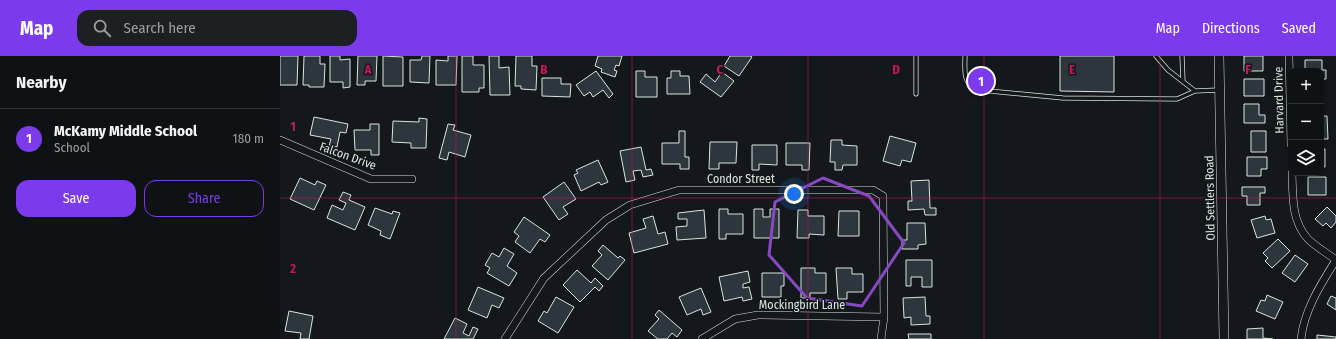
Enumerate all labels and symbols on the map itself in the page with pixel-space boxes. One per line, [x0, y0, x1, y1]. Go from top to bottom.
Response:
text: A [363, 62, 372, 77]
text: B [540, 62, 548, 77]
text: C [717, 62, 724, 77]
text: D [892, 62, 900, 77]
text: E [1069, 62, 1075, 77]
text: F [1245, 62, 1251, 77]
pin: 1 [968, 66, 994, 96]
street label: Harvard Drive [1271, 66, 1287, 134]
text: 1 [290, 119, 296, 134]
street label: Falcon Drive [318, 139, 378, 173]
street label: Old Settlers Road [1202, 155, 1218, 241]
street label: Condor Street [707, 172, 775, 186]
your location [784, 184, 804, 204]
text: 2 [289, 261, 296, 276]
street label: Mockingbird Lane [759, 298, 845, 312]

